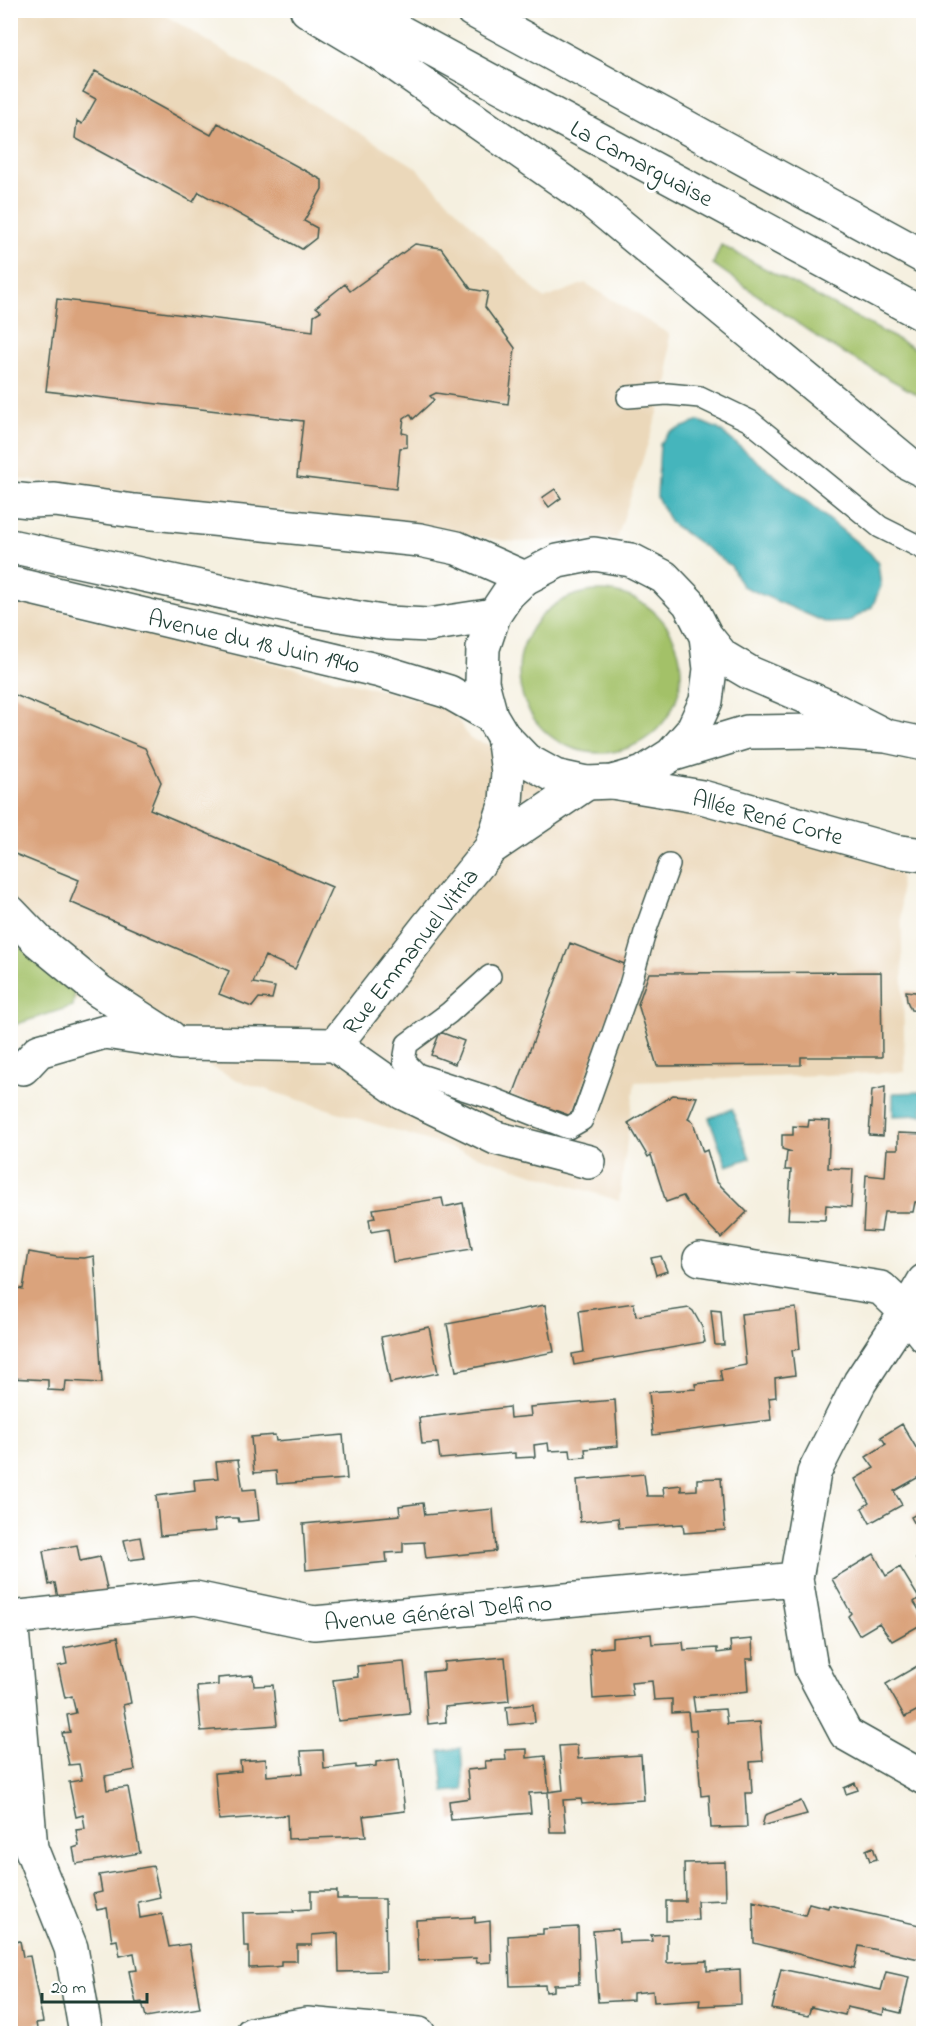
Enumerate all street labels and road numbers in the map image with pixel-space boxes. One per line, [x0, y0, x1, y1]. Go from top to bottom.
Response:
street label: La Camarguaise [563, 113, 719, 218]
street label: Avenue du 18 Juin 1940 [144, 602, 363, 685]
street label: Allée René Corte [688, 782, 847, 856]
street label: Rue Emmanuel Vitria [335, 861, 489, 1044]
street label: Avenue Général Delfino [323, 1587, 554, 1642]

